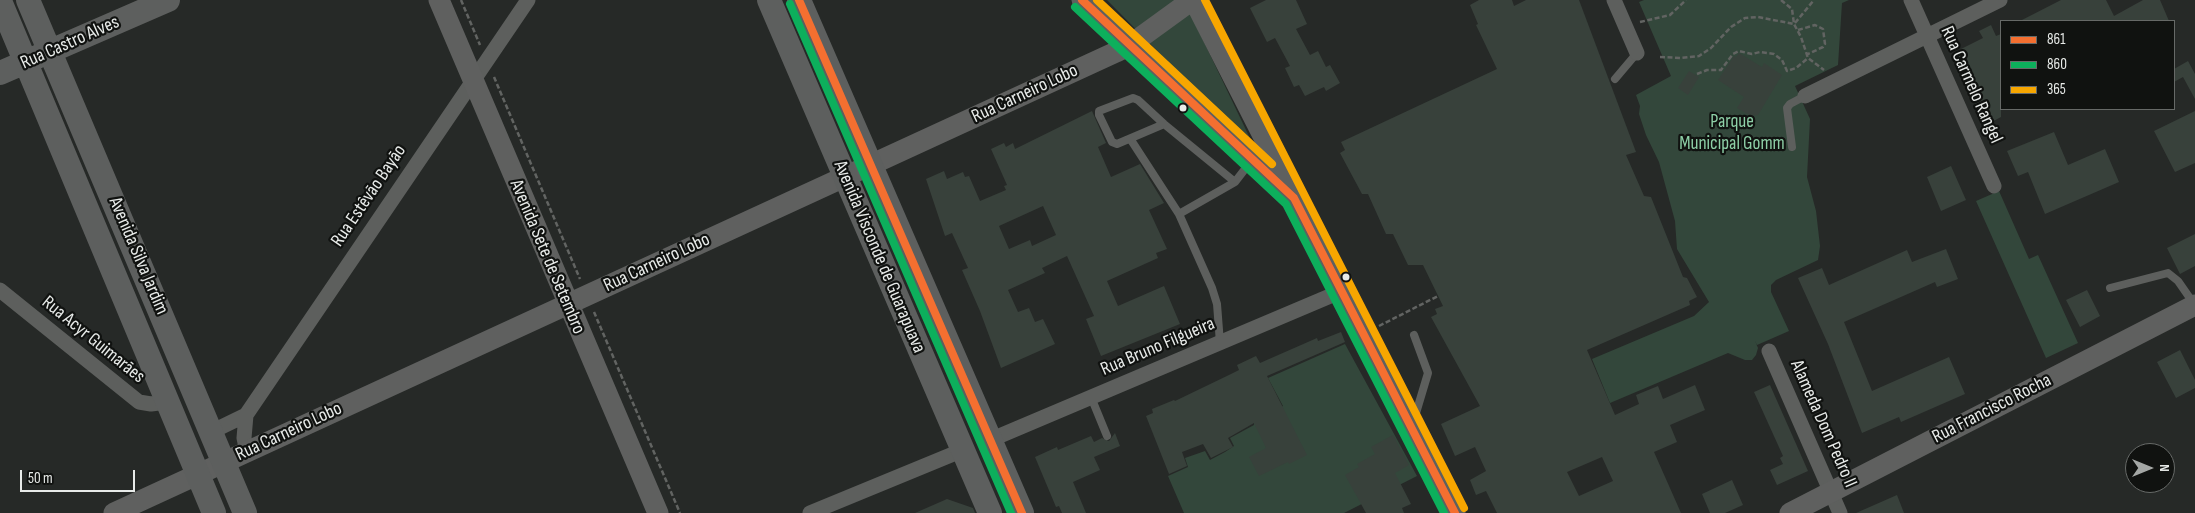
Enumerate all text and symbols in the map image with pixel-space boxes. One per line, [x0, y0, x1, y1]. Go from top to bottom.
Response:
street label: Rua Castro Alves [17, 11, 123, 75]
legend [2000, 20, 2175, 110]
street label: Rua Carmelo Rangel [1935, 23, 2007, 147]
text: 861 [2047, 30, 2065, 49]
text: 860 [2047, 55, 2067, 74]
street label: Rua Carneiro Lobo [968, 59, 1082, 129]
text: 365 [2047, 80, 2066, 99]
unlabelled marker [1178, 103, 1188, 113]
park label: Parque Municipal Gomm [1679, 111, 1785, 155]
street label: Rua Estêvão Bayão [327, 141, 411, 251]
street label: Avenida Visconde de Guarapuava [828, 157, 930, 357]
street label: Avenida Sete de Setembro [504, 176, 590, 338]
street label: Avenida Silva Jardim [103, 194, 173, 318]
street label: Rua Carneiro Lobo [600, 228, 714, 298]
unlabelled marker [1341, 272, 1351, 282]
street label: Rua Acyr Guimarães [37, 291, 149, 389]
street label: Rua Bruno Filgueira [1098, 313, 1218, 381]
street label: Alameda Dom Pedro II [1785, 357, 1861, 491]
street label: Rua Francisco Rocha [1929, 369, 2055, 449]
street label: Rua Carneiro Lobo [232, 397, 346, 467]
north arrow [2125, 443, 2175, 493]
scale bar [22, 460, 138, 492]
text: N [2156, 464, 2173, 472]
text: 50 m [28, 469, 53, 488]

